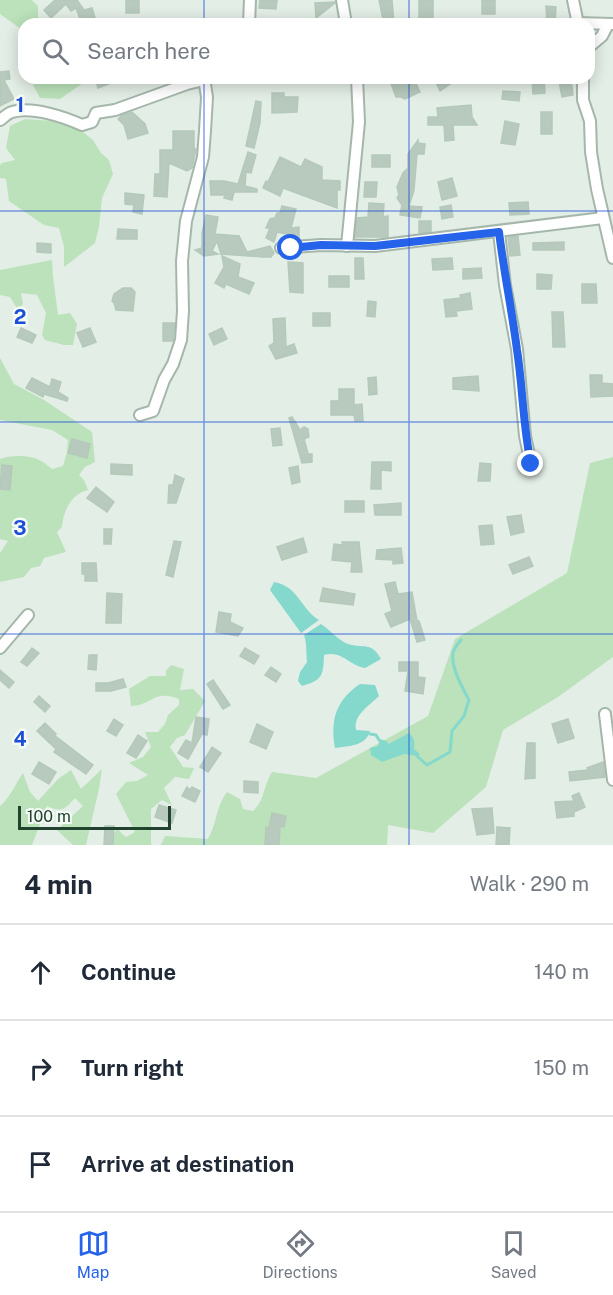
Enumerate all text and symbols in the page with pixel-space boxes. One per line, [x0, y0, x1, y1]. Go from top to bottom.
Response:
search box [18, 18, 595, 84]
icon: search [39, 35, 72, 68]
text: Search here [87, 38, 211, 64]
text: 1 [16, 93, 24, 117]
route start [277, 234, 303, 260]
text: 2 [14, 305, 26, 329]
route end [517, 450, 543, 476]
text: 3 [13, 516, 27, 540]
text: 4 [13, 727, 27, 751]
scale bar [18, 803, 171, 830]
text: 100 m [27, 807, 71, 826]
text: 4 min [24, 869, 93, 900]
text: Walk · 290 m [470, 872, 589, 896]
icon: ahead [24, 956, 57, 989]
text: Continue [81, 959, 176, 985]
text: 140 m [534, 960, 589, 984]
icon: right [24, 1052, 57, 1085]
text: Turn right [81, 1055, 184, 1081]
text: 150 m [534, 1056, 589, 1080]
icon: arrive [24, 1148, 57, 1181]
text: Arrive at destination [81, 1151, 294, 1177]
tab: Map [77, 1227, 110, 1282]
tab: Directions [263, 1227, 338, 1282]
tab: Saved [491, 1227, 536, 1282]

